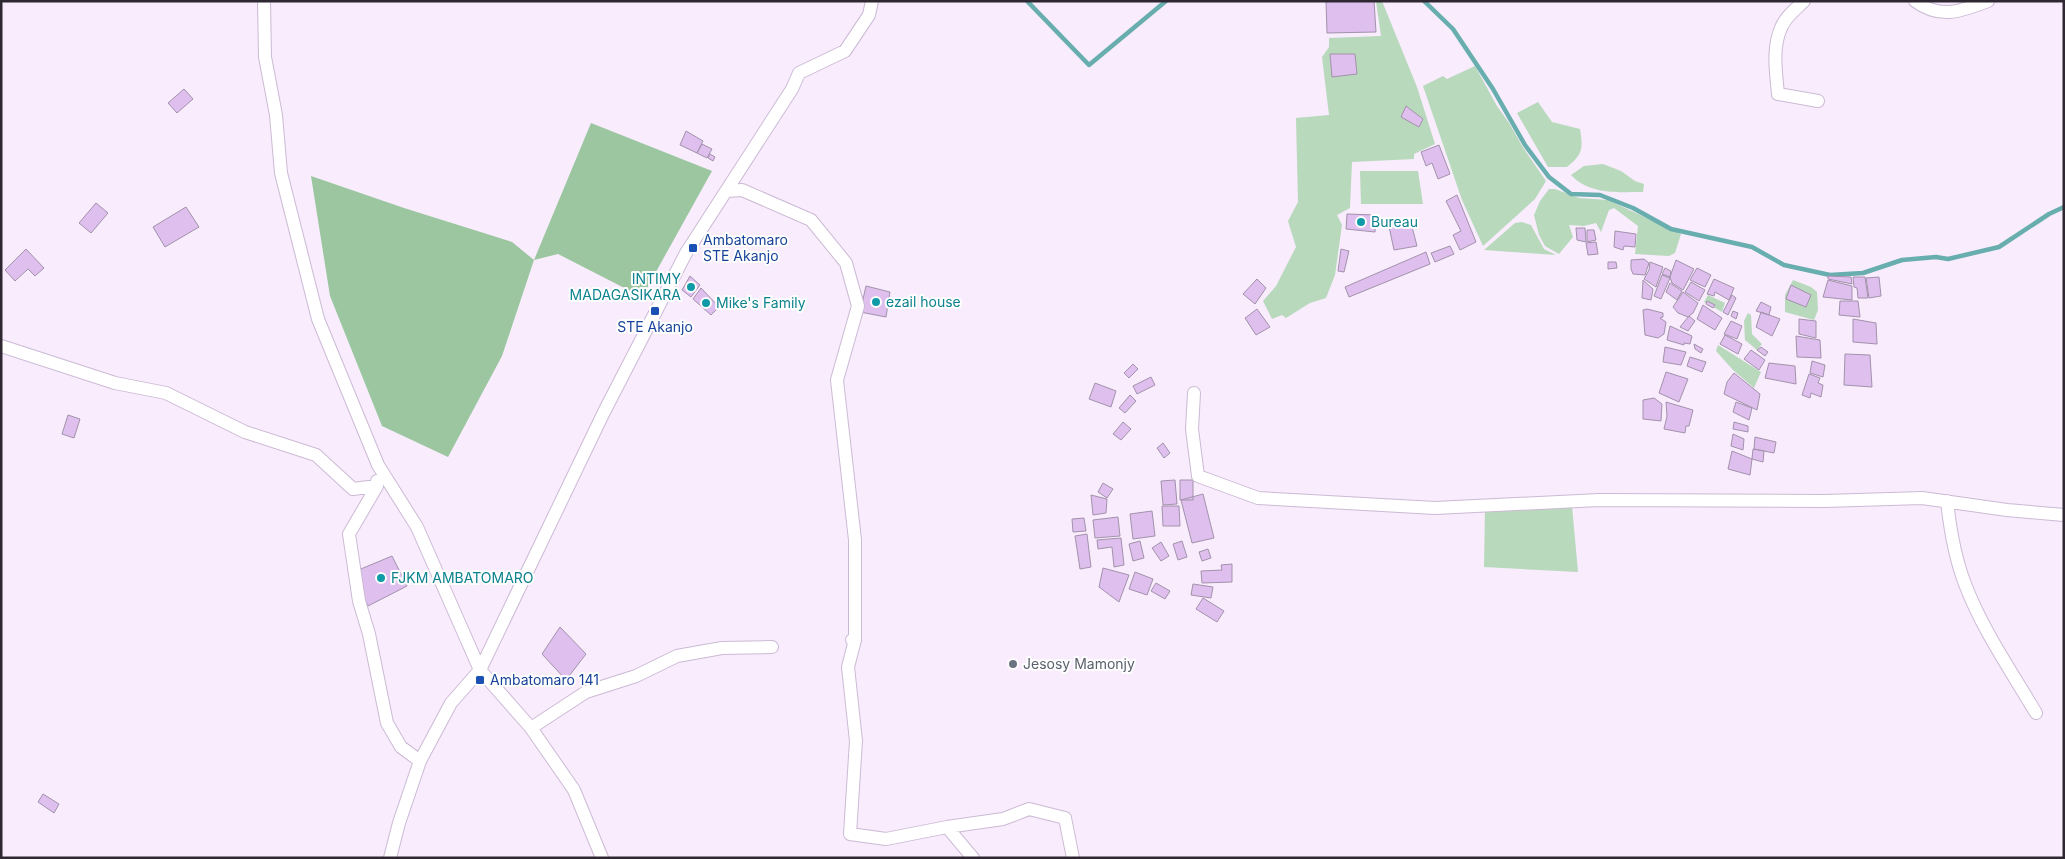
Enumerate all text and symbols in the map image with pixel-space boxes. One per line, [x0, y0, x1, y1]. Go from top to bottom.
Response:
place label: Bureau [1371, 213, 1418, 230]
marker: Bureau [1355, 216, 1367, 228]
place label: Ambatomaro STE Akanjo [703, 231, 788, 264]
marker: Ambatomaro STE Akanjo [687, 242, 699, 254]
place label: INTIMY MADAGASIKARA [570, 270, 681, 303]
marker: INTIMY MADAGASIKARA [685, 281, 697, 293]
place label: ezail house [886, 293, 961, 310]
place label: Mike's Family [716, 294, 806, 311]
marker: ezail house [870, 296, 882, 308]
marker: Mike's Family [700, 297, 712, 309]
marker: STE Akanjo [649, 305, 661, 317]
place label: STE Akanjo [617, 318, 693, 335]
place label: FJKM AMBATOMARO [391, 569, 534, 586]
marker: FJKM AMBATOMARO [375, 572, 387, 584]
place label: Jesosy Mamonjy [1023, 655, 1135, 672]
marker: Jesosy Mamonjy [1007, 658, 1019, 670]
place label: Ambatomaro 141 [490, 671, 599, 688]
marker: Ambatomaro 141 [474, 674, 486, 686]

